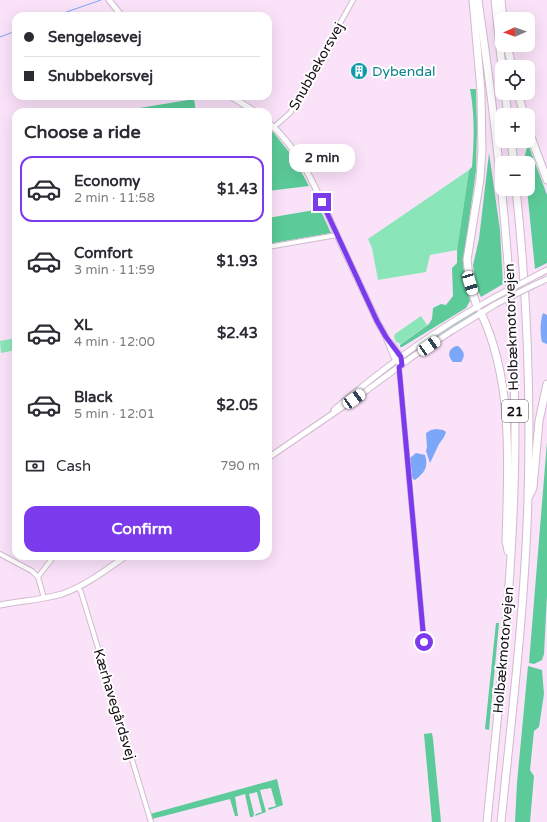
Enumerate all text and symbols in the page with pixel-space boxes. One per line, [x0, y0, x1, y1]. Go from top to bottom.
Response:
north arrow [495, 12, 535, 52]
map controls [495, 12, 535, 196]
street label: Snubbekorsvej [285, 19, 348, 113]
text: Sengeløsevej [48, 28, 141, 46]
button: locate [495, 60, 535, 100]
building icon: Dybendal [349, 61, 369, 81]
place label: Dybendal [372, 63, 436, 80]
text: Snubbekorsvej [48, 67, 153, 85]
button: + [495, 108, 535, 148]
text: Choose a ride [24, 121, 141, 143]
callout: 2 min [289, 144, 355, 172]
text: 2 min [305, 150, 339, 166]
button: − [495, 156, 535, 196]
icon: car [26, 171, 62, 207]
text: Economy [74, 172, 140, 190]
text: $1.43 [217, 180, 258, 198]
text: 2 min · 11:58 [74, 190, 155, 206]
route end [313, 193, 331, 211]
icon: car [26, 243, 62, 279]
text: Comfort [74, 244, 133, 262]
text: $1.93 [217, 252, 258, 270]
text: 3 min · 11:59 [74, 262, 155, 278]
street label: Holbækmotorvejen [501, 263, 522, 391]
car [461, 270, 479, 296]
icon: car [26, 315, 62, 351]
text: XL [74, 316, 93, 334]
text: $2.43 [217, 324, 258, 342]
text: 4 min · 12:00 [74, 334, 155, 350]
car [416, 334, 442, 358]
icon: car [26, 387, 62, 423]
car [341, 387, 367, 411]
text: Black [74, 388, 113, 406]
text: $2.05 [217, 396, 258, 414]
road number: 21 [502, 400, 528, 422]
text: 5 min · 12:01 [74, 406, 155, 422]
icon: cash [24, 455, 46, 477]
text: Cash [56, 457, 91, 475]
text: 790 m [220, 458, 260, 474]
button: Confirm [24, 506, 260, 552]
street label: Holbækmotorvejen [489, 586, 518, 714]
route start [415, 633, 433, 651]
street label: Kærhavegårdsvej [90, 647, 139, 762]

